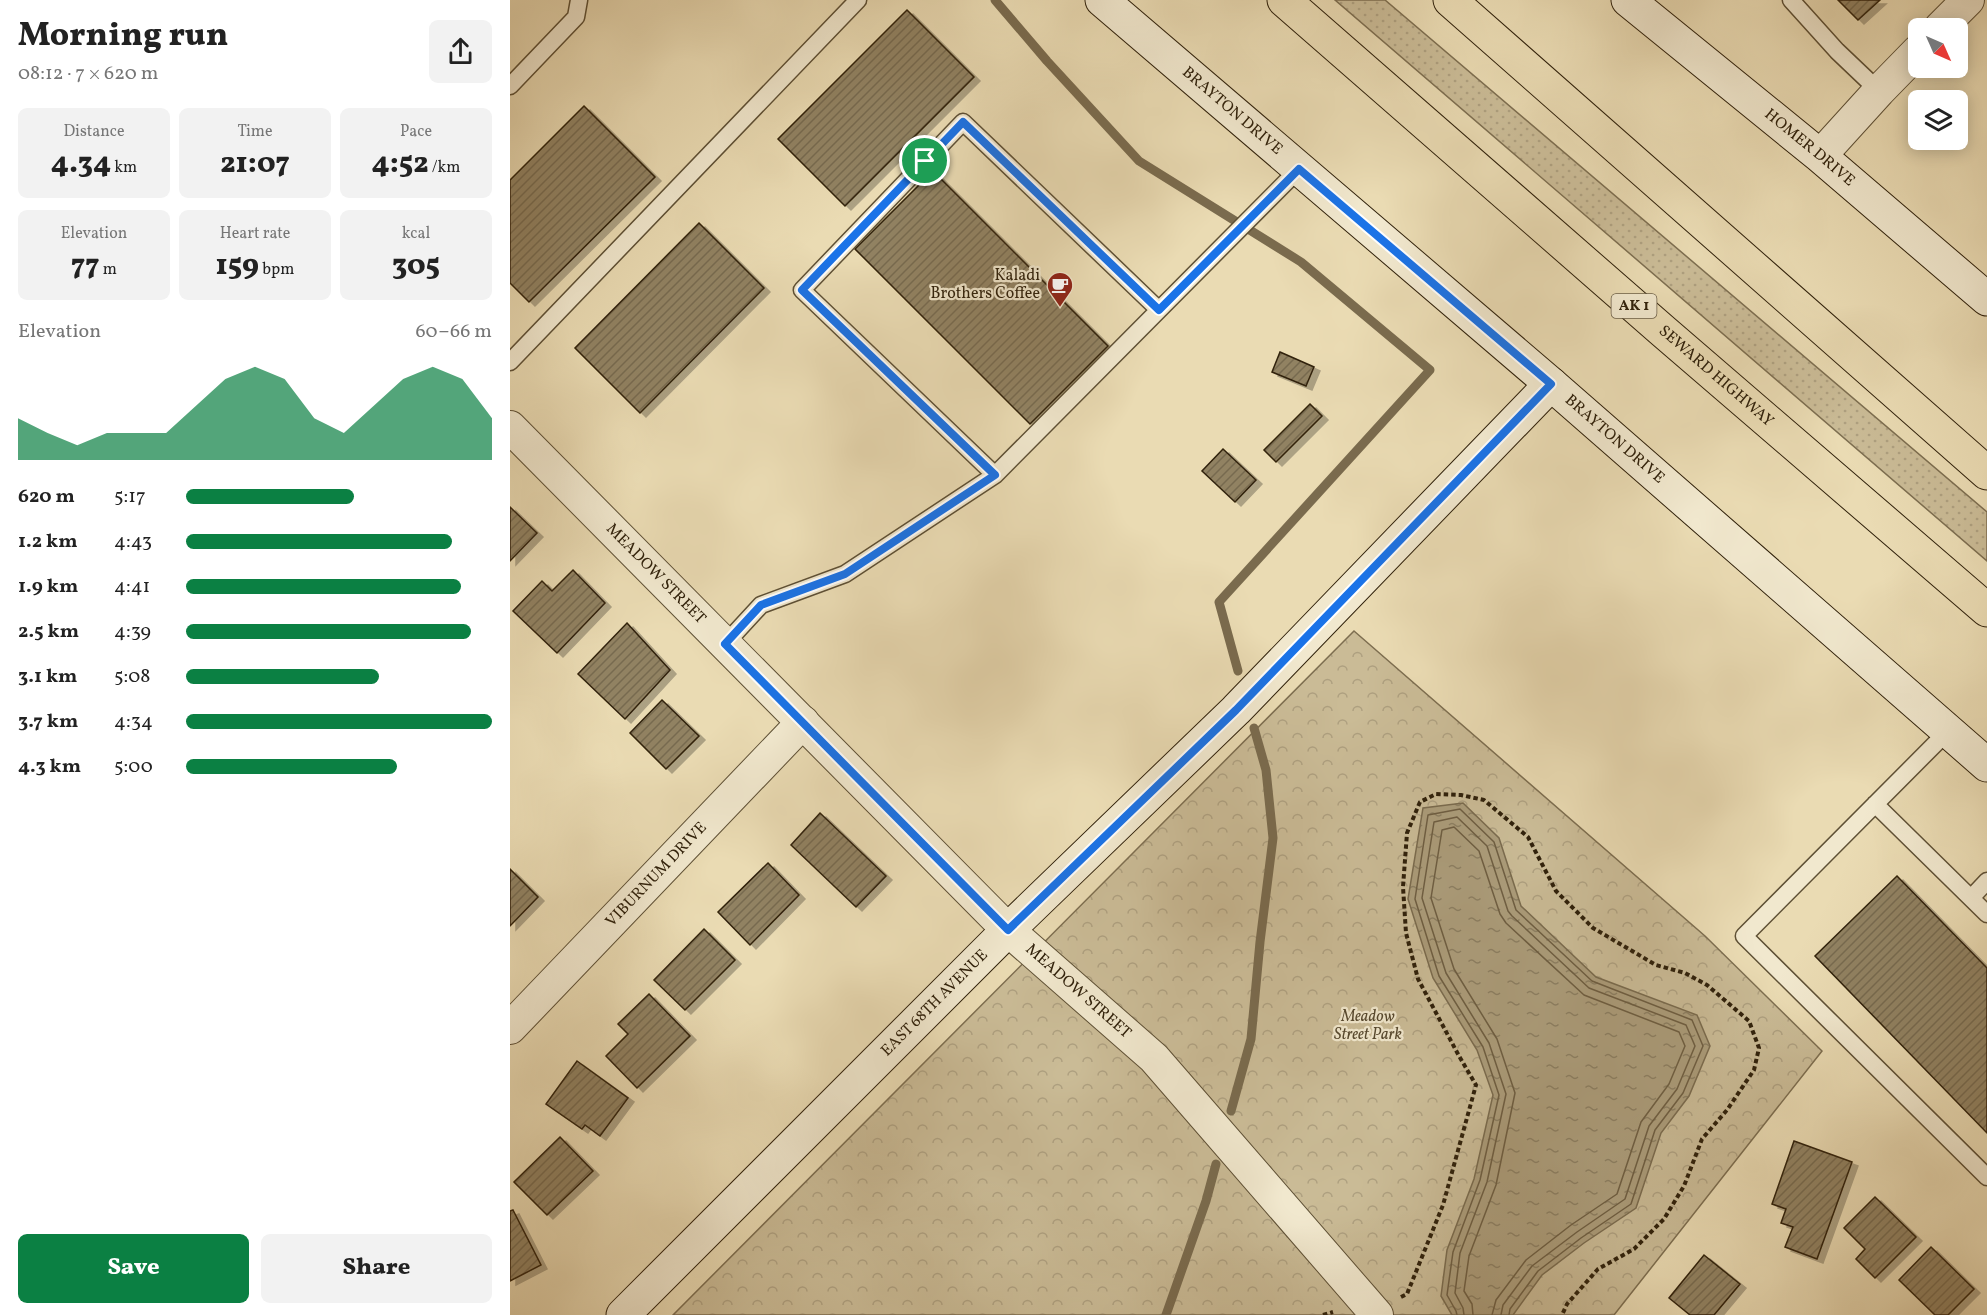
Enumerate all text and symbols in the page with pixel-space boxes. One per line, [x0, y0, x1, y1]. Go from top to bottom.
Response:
text: Morning run [18, 14, 228, 60]
north arrow [1908, 18, 1968, 78]
map controls [1908, 18, 1968, 150]
button: share [429, 20, 492, 83]
text: 08:12 · 7 × 620 m [18, 60, 158, 88]
street label: BRAYTON DRIVE [1177, 62, 1287, 160]
button: layers [1908, 90, 1968, 150]
street label: HOMER DRIVE [1759, 104, 1859, 192]
text: Distance [63, 121, 125, 143]
text: Time [237, 121, 273, 143]
text: Pace [400, 121, 432, 143]
pin [899, 135, 950, 186]
text: 4.34 [51, 143, 111, 185]
text: 21:07 [220, 143, 290, 185]
text: 4:52 [371, 143, 429, 185]
icon: arrive [908, 144, 941, 177]
text: km [111, 157, 137, 179]
text: /km [429, 157, 461, 179]
text: Elevation [61, 223, 127, 245]
text: Heart rate [220, 223, 290, 245]
text: kcal [402, 223, 430, 245]
text: 77 [71, 245, 100, 287]
text: 159 [216, 245, 259, 287]
text: 305 [392, 245, 440, 287]
text: m [100, 259, 117, 281]
text: bpm [259, 259, 294, 281]
place label: Kaladi Brothers Coffee [931, 265, 1040, 305]
cafe icon: Kaladi Brothers Coffee [1045, 270, 1075, 308]
road number: AK 1 [1612, 294, 1656, 318]
text: Elevation [18, 318, 101, 346]
text: 60–66 m [415, 318, 492, 346]
street label: SEWARD HIGHWAY [1654, 321, 1778, 432]
street label: BRAYTON DRIVE [1560, 390, 1669, 489]
text: 620 m [18, 483, 75, 511]
text: 5:17 [114, 483, 146, 511]
street label: MEADOW STREET [601, 519, 711, 629]
text: 1.2 km [18, 528, 78, 556]
text: 4:43 [114, 528, 152, 556]
text: 1.9 km [18, 573, 78, 601]
text: 4:41 [114, 573, 150, 601]
text: 2.5 km [18, 618, 79, 646]
text: 4:39 [114, 618, 151, 646]
text: 3.1 km [18, 663, 77, 691]
text: 5:08 [114, 663, 151, 691]
text: 3.7 km [18, 708, 78, 736]
text: 4:34 [114, 708, 153, 736]
text: 4.3 km [18, 753, 81, 781]
text: 5:00 [114, 753, 153, 781]
street label: VIBURNUM DRIVE [601, 817, 712, 932]
street label: MEADOW STREET [1020, 939, 1136, 1044]
street label: EAST 68TH AVENUE [876, 945, 993, 1062]
park label: Meadow Street Park [1334, 1006, 1402, 1046]
button: Save [18, 1234, 249, 1303]
button: Share [261, 1234, 492, 1303]

